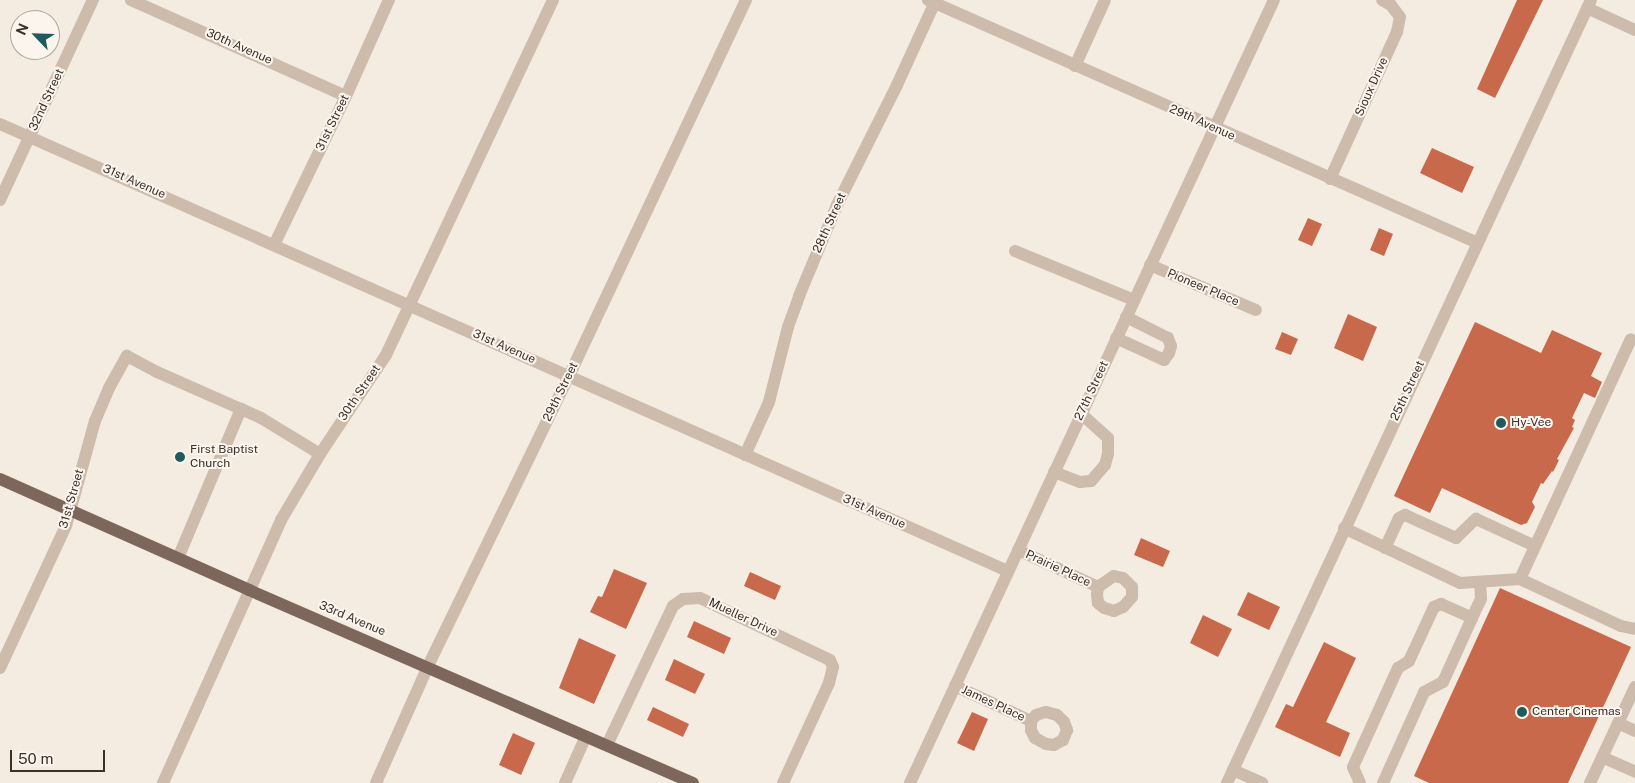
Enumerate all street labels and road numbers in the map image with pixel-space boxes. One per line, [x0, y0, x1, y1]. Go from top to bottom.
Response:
street label: 30th Avenue [204, 26, 274, 68]
street label: Sioux Drive [1353, 55, 1391, 119]
street label: 32nd Street [26, 67, 68, 133]
street label: 31st Street [313, 92, 353, 154]
street label: 29th Avenue [1167, 102, 1237, 144]
street label: 31st Avenue [100, 162, 168, 202]
street label: 28th Street [810, 191, 850, 255]
street label: Pioneer Place [1165, 266, 1241, 310]
street label: 31st Avenue [470, 327, 538, 367]
street label: 27th Street [1072, 359, 1112, 423]
street label: 25th Street [1388, 359, 1428, 423]
street label: 29th Street [540, 360, 582, 424]
street label: 30th Street [336, 362, 384, 424]
street label: 31st Street [57, 468, 87, 530]
street label: 31st Avenue [840, 492, 908, 532]
street label: Prairie Place [1023, 548, 1093, 590]
street label: Mueller Drive [706, 596, 780, 640]
street label: 33rd Avenue [317, 599, 387, 639]
street label: James Place [959, 683, 1027, 725]

